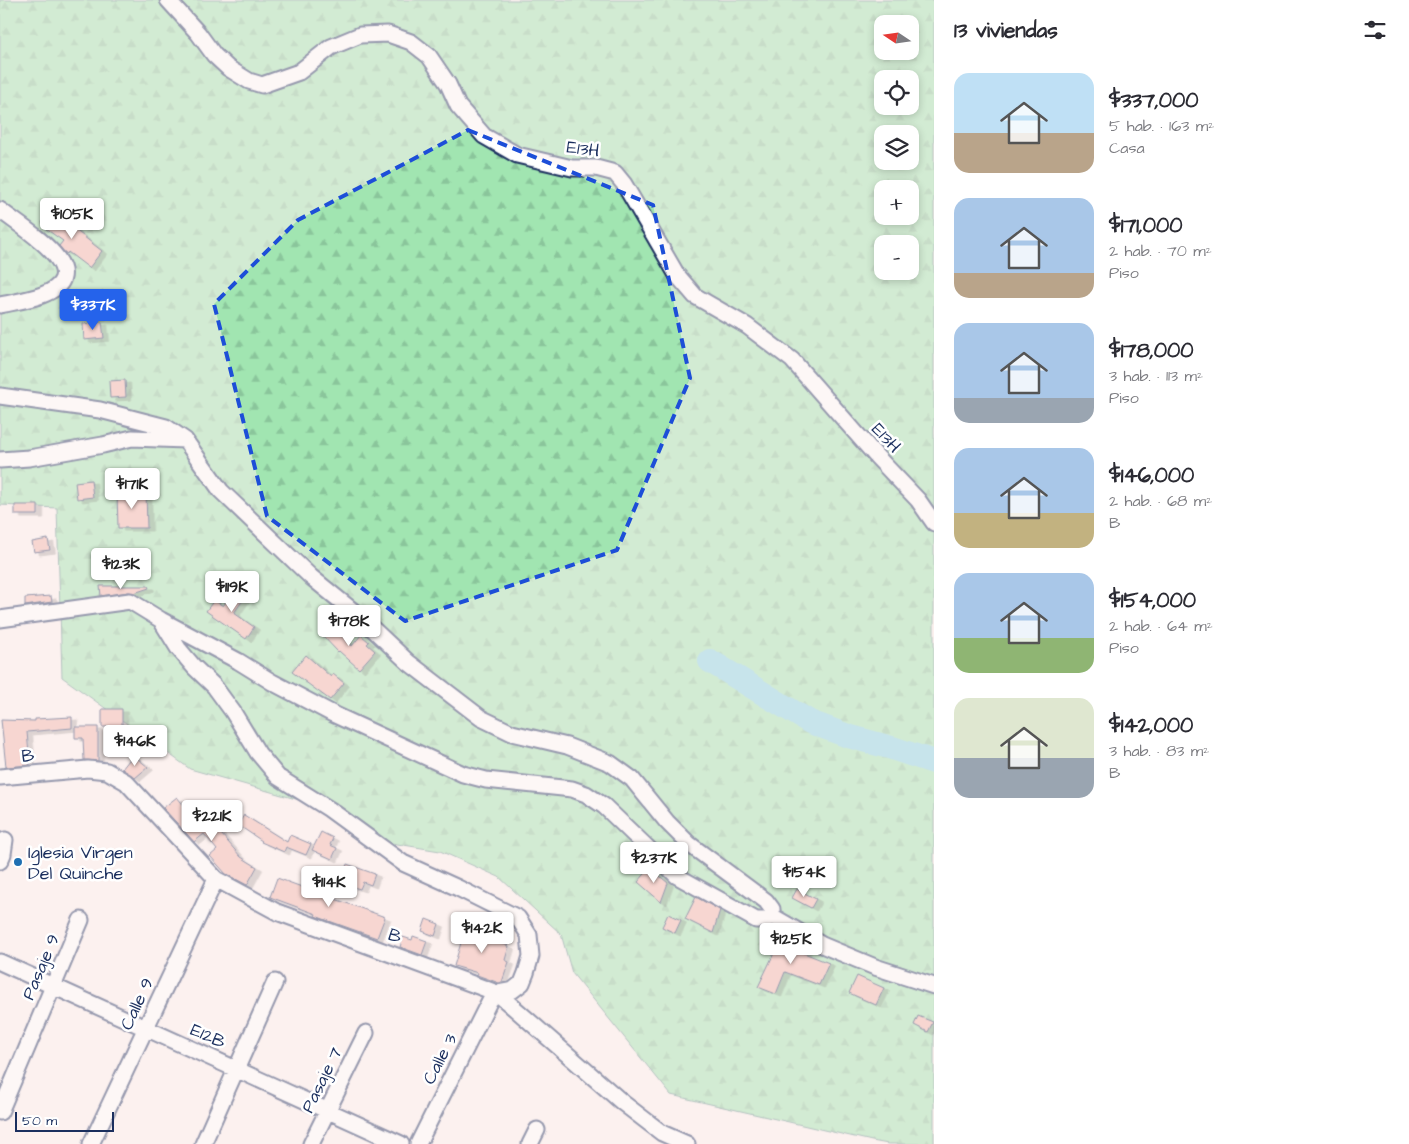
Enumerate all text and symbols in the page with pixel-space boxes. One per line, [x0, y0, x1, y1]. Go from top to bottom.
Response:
north arrow [874, 15, 919, 60]
map controls [874, 15, 919, 280]
text: 13 viviendas [954, 16, 1058, 45]
icon: filters [1361, 16, 1389, 44]
button: locate [874, 70, 919, 115]
text: $337,000 [1109, 86, 1198, 115]
icon: home [994, 93, 1054, 153]
text: 5 hab. · 163 m² [1109, 115, 1214, 137]
button: layers [874, 125, 919, 170]
street label: E13H [565, 134, 601, 164]
text: Casa [1109, 137, 1145, 159]
button: + [874, 180, 919, 225]
pin: $105K [37, 198, 107, 240]
text: $105K [51, 203, 93, 225]
text: $171,000 [1109, 211, 1182, 240]
icon: home [994, 218, 1054, 278]
button: − [874, 235, 919, 280]
text: 2 hab. · 70 m² [1109, 240, 1212, 262]
text: Piso [1109, 262, 1139, 284]
pin: $337K [58, 288, 128, 331]
text: $337K [71, 294, 115, 316]
text: $178,000 [1109, 336, 1193, 365]
icon: home [994, 343, 1054, 403]
text: 3 hab. · 113 m² [1109, 365, 1203, 387]
text: Piso [1109, 387, 1139, 409]
street label: E13H [866, 417, 906, 459]
text: $146,000 [1109, 461, 1194, 490]
pin: $171K [97, 468, 167, 510]
icon: home [994, 468, 1054, 528]
text: $171K [116, 473, 148, 495]
text: 2 hab. · 68 m² [1109, 490, 1212, 512]
text: B [1109, 512, 1120, 534]
pin: $123K [86, 548, 156, 590]
text: $123K [102, 553, 140, 575]
pin: $119K [197, 570, 267, 613]
text: $119K [216, 576, 248, 598]
text: $154,000 [1109, 586, 1196, 615]
icon: home [994, 593, 1054, 653]
pin: $178K [314, 604, 384, 647]
text: $178K [329, 610, 369, 632]
text: 2 hab. · 64 m² [1109, 615, 1213, 637]
text: Piso [1109, 637, 1139, 659]
text: $142,000 [1109, 711, 1193, 740]
icon: home [994, 718, 1054, 778]
pin: $146K [100, 724, 170, 767]
text: $146K [114, 730, 156, 752]
text: 3 hab. · 83 m² [1109, 740, 1209, 762]
street label: B [21, 743, 36, 769]
text: B [1109, 762, 1120, 784]
pin: $221K [177, 800, 247, 842]
text: $221K [193, 805, 231, 827]
place label: Iglesia Virgen Del Quinche [28, 840, 133, 886]
pin: $237K [619, 842, 689, 884]
text: $237K [631, 847, 677, 869]
marker: Iglesia Virgen Del Quinche [12, 856, 24, 868]
pin: $154K [769, 856, 839, 898]
text: $154K [783, 861, 825, 883]
pin: $114K [294, 866, 364, 908]
text: $114K [312, 871, 346, 893]
pin: $142K [447, 912, 517, 954]
text: $142K [462, 917, 502, 939]
street label: B [385, 922, 405, 950]
pin: $125K [756, 922, 826, 965]
text: $125K [770, 928, 812, 950]
street label: Pasaje 9 [16, 930, 66, 1004]
street label: Calle 9 [114, 974, 160, 1034]
street label: E12B [186, 1017, 230, 1055]
street label: Calle 3 [417, 1029, 463, 1089]
street label: Pasaje 7 [295, 1043, 349, 1117]
scale bar [15, 1109, 114, 1132]
text: 50 m [22, 1111, 57, 1131]

